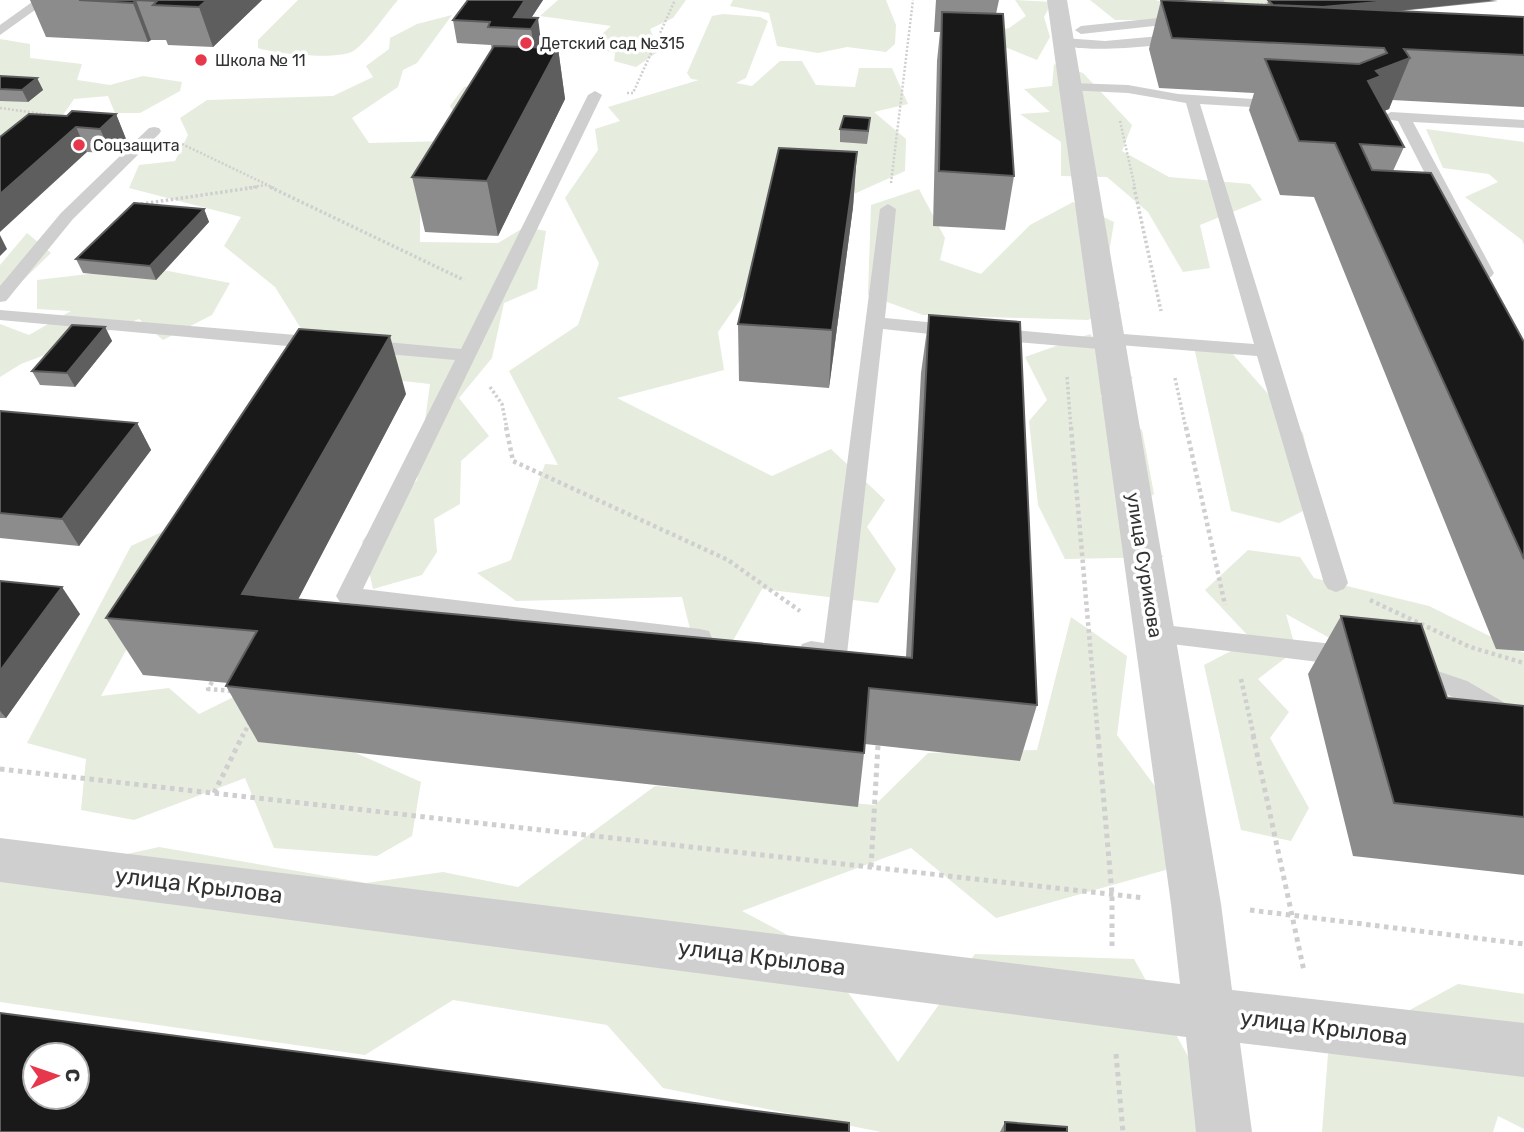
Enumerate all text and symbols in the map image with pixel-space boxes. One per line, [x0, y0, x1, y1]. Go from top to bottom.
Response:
place label: Детский сад №315 [540, 34, 685, 53]
marker: Детский сад №315 [518, 35, 534, 51]
place label: Школа № 11 [215, 51, 306, 70]
marker: Школа № 11 [193, 52, 209, 68]
place label: Соцзащита [93, 136, 180, 155]
marker: Соцзащита [71, 137, 87, 153]
street label: улица Сурикова [1122, 491, 1167, 639]
street label: улица Крылова [114, 861, 284, 909]
street label: улица Крылова [677, 933, 847, 981]
street label: улица Крылова [1239, 1003, 1409, 1051]
north arrow [21, 1041, 91, 1111]
text: С [61, 1068, 84, 1082]

